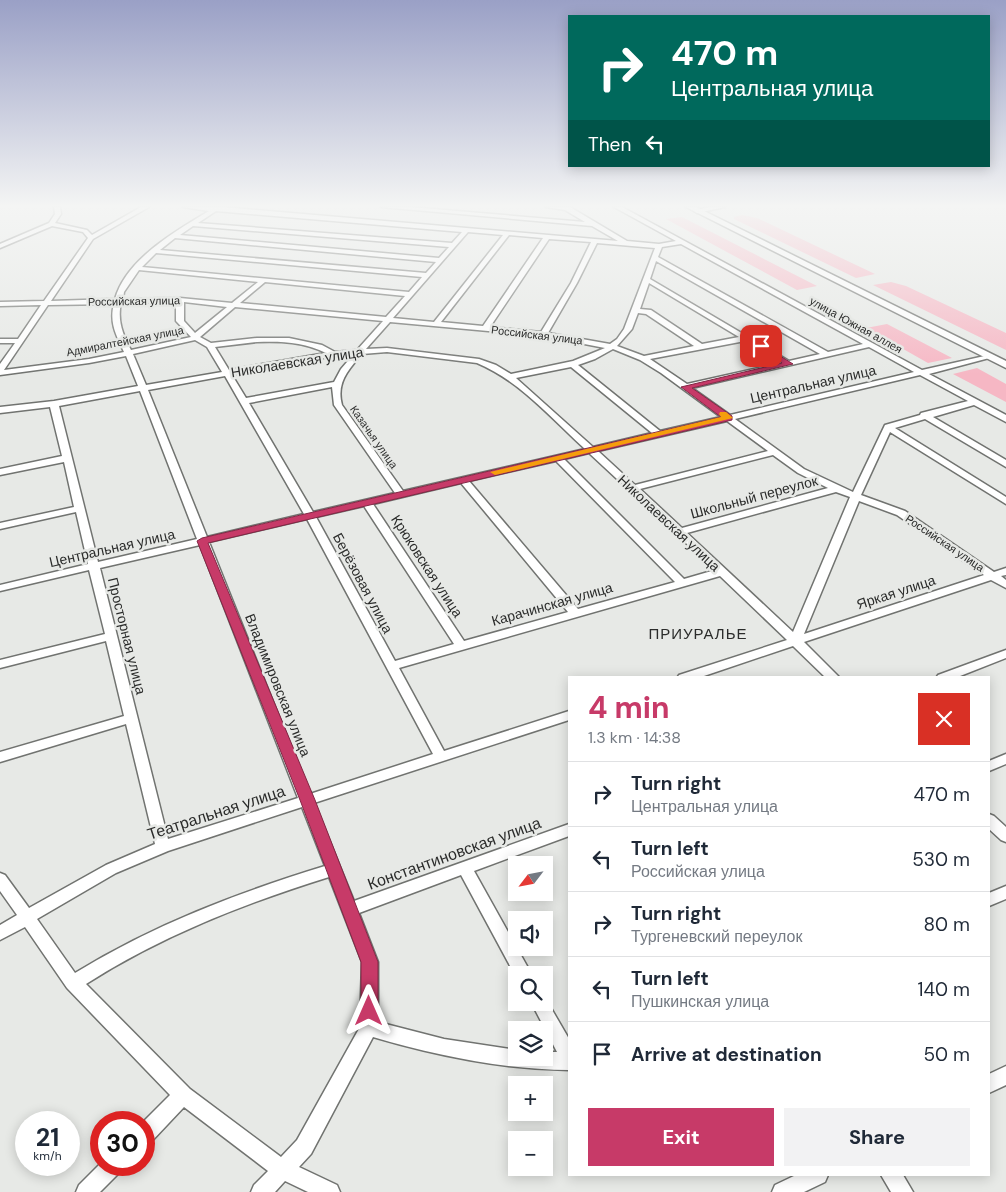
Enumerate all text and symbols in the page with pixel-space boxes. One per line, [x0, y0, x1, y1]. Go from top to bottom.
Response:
text: 470 m [671, 30, 778, 76]
icon: right [588, 35, 653, 100]
text: Центральная улица [671, 74, 873, 103]
icon: left [641, 130, 669, 158]
text: Then [588, 132, 631, 157]
street label: Российская улица [88, 293, 181, 309]
street label: улица Южная аллея [807, 294, 905, 356]
street label: Российская улица [490, 322, 584, 348]
street label: Адмиралтейская улица [65, 323, 186, 359]
pin [740, 325, 782, 367]
icon: arrive [747, 332, 775, 360]
street label: Николаевская улица [230, 343, 365, 381]
street label: Центральная улица [748, 361, 878, 407]
street label: Казачья улица [347, 403, 401, 472]
street label: Николаевская улица [614, 471, 724, 575]
street label: Школьный переулок [688, 471, 820, 523]
street label: Крюковская улица [387, 511, 467, 621]
street label: Российская улица [903, 511, 988, 575]
street label: Центральная улица [47, 525, 177, 571]
street label: Берёзовая улица [329, 530, 397, 637]
street label: Яркая улица [854, 571, 938, 613]
street label: Просторная улица [104, 576, 150, 696]
street label: Карачинская улица [489, 578, 615, 630]
street label: Владимировская улица [241, 611, 315, 759]
district label: ПРИУРАЛЬЕ [648, 624, 748, 644]
text: 4 min [588, 688, 670, 727]
button: close [918, 693, 970, 745]
text: 1.3 km · 14:38 [588, 727, 681, 748]
text: Turn right [631, 771, 721, 796]
street label: Театральная улица [145, 780, 288, 845]
icon: right [588, 780, 616, 808]
text: 470 m [914, 782, 970, 807]
text: Центральная улица [631, 796, 778, 817]
street label: Константиновская улица [364, 812, 544, 895]
text: Turn left [631, 836, 709, 861]
icon: left [588, 845, 616, 873]
text: 530 m [912, 847, 970, 872]
north arrow [508, 856, 552, 901]
map controls [508, 856, 553, 1176]
text: Российская улица [631, 861, 765, 882]
text: Turn right [631, 901, 721, 926]
icon: right [588, 910, 616, 938]
button: sound [508, 911, 553, 956]
text: 80 m [923, 912, 970, 937]
text: Тургеневский переулок [631, 926, 802, 947]
button: search [508, 966, 553, 1011]
text: Turn left [631, 966, 709, 991]
icon: left [588, 975, 616, 1003]
text: 140 m [918, 977, 970, 1002]
position arrow [342, 984, 394, 1036]
text: Пушкинская улица [631, 991, 769, 1012]
button: layers [508, 1021, 553, 1066]
icon: arrive [588, 1040, 616, 1068]
text: Arrive at destination [631, 1042, 822, 1067]
text: 50 m [923, 1042, 970, 1067]
button: + [508, 1076, 553, 1121]
button: Exit [588, 1108, 774, 1166]
button: Share [784, 1108, 970, 1166]
speed limit sign: 30 [90, 1111, 155, 1176]
text: 21 [36, 1121, 59, 1154]
button: − [508, 1131, 553, 1176]
text: km/h [33, 1148, 62, 1164]

